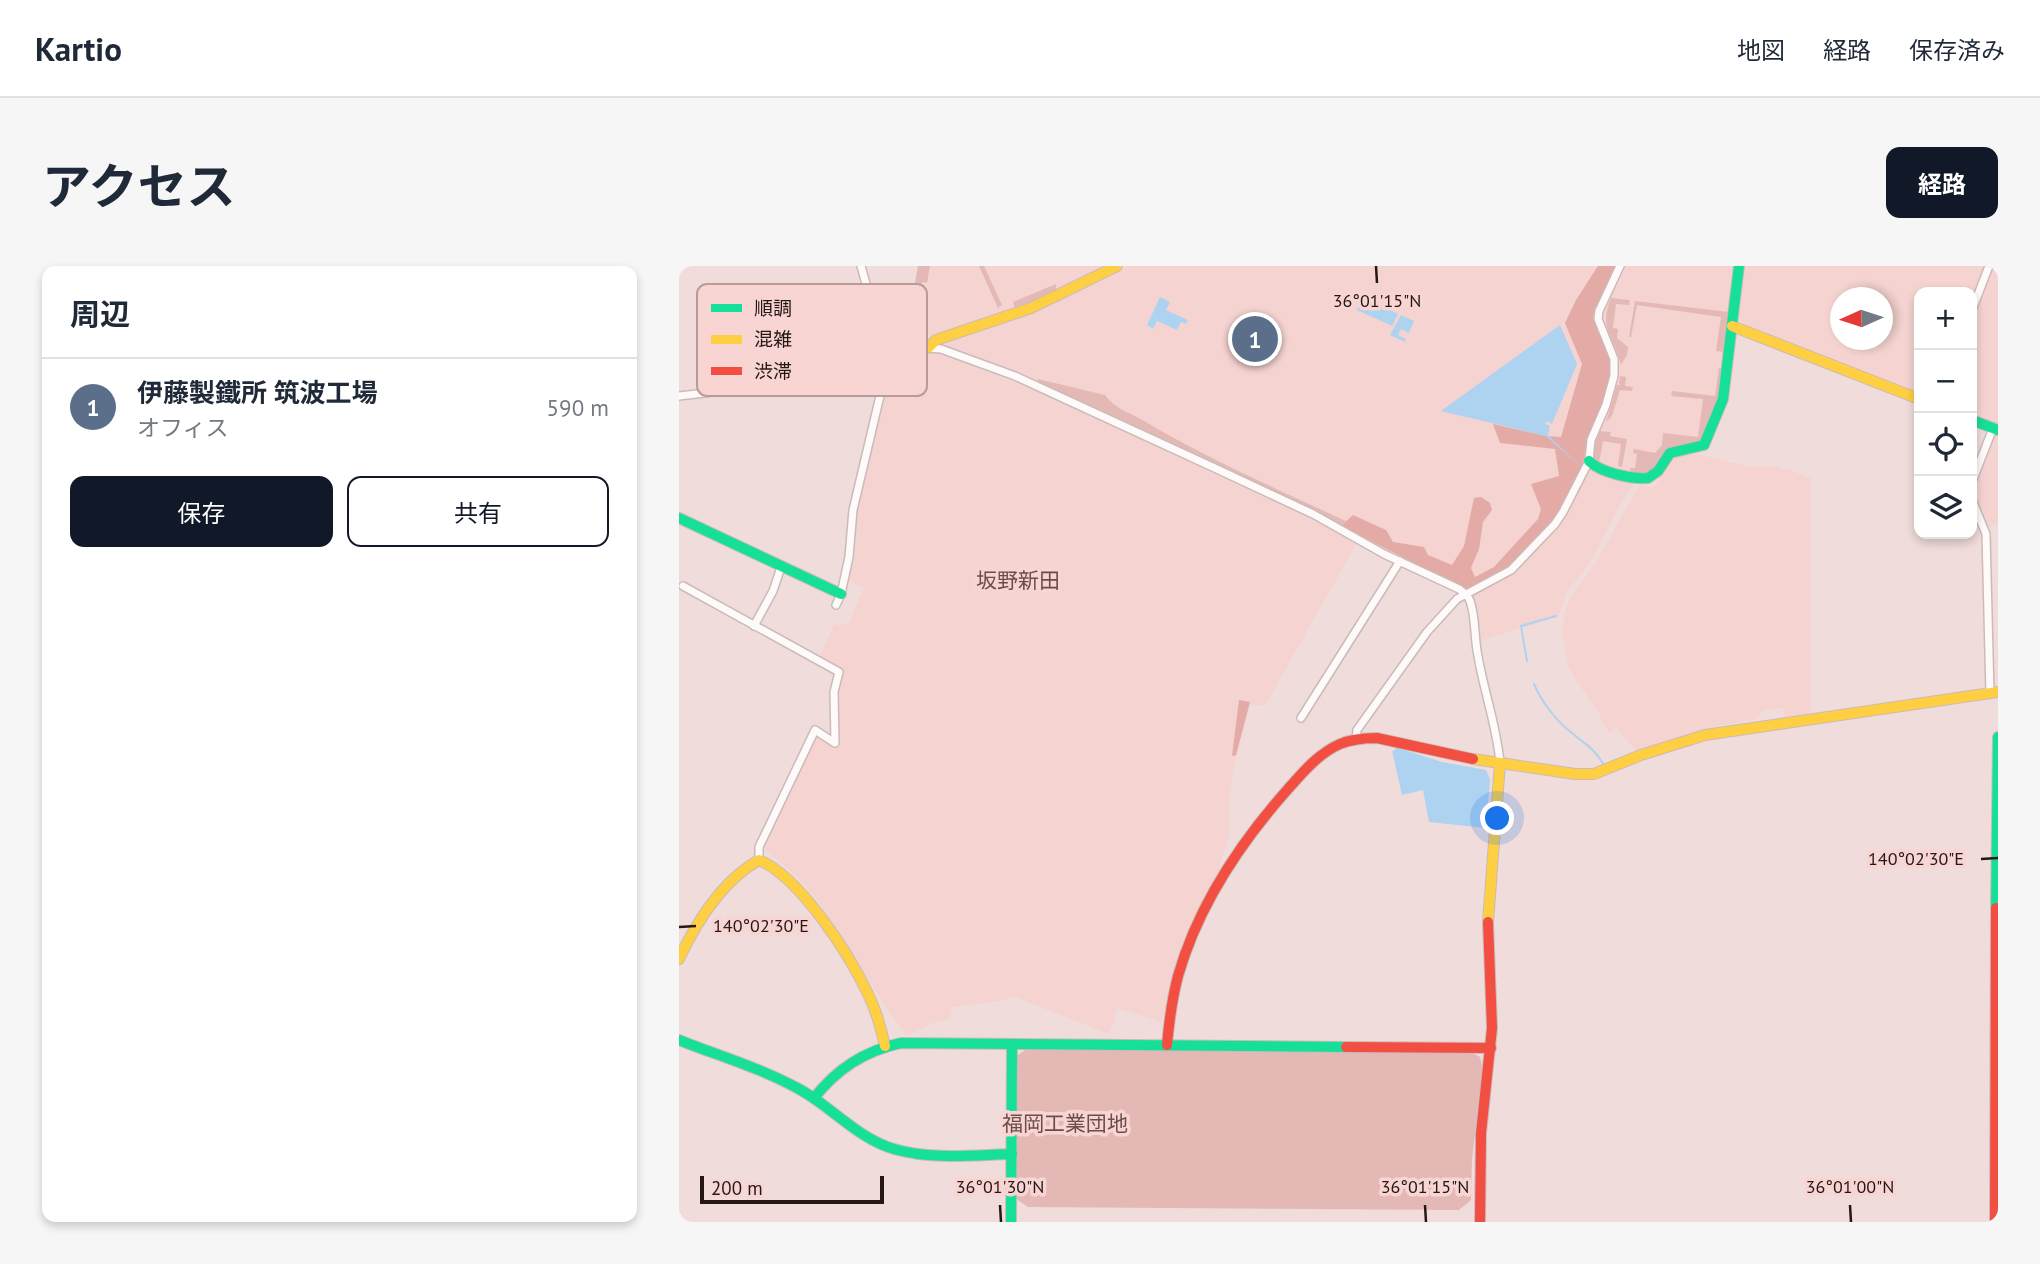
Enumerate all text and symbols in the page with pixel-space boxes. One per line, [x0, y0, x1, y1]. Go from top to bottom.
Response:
text: Kartio [35, 27, 122, 70]
text: 地図 [1737, 35, 1785, 66]
text: 経路 [1823, 35, 1871, 66]
text: 保存済み [1909, 35, 2005, 66]
button: 経路 [1886, 147, 1998, 218]
text: アクセス [42, 154, 236, 218]
legend [697, 284, 927, 396]
north arrow [1830, 287, 1893, 350]
map controls [1914, 287, 1977, 539]
button: + [1914, 287, 1977, 350]
text: 36°01'15"N [1333, 289, 1421, 312]
text: 周辺 [70, 294, 130, 333]
text: 順調 [754, 296, 792, 320]
pin: 1 [1232, 313, 1278, 365]
text: 混雑 [754, 327, 792, 351]
button: − [1914, 350, 1977, 413]
text: 渋滞 [754, 359, 792, 383]
text: 伊藤製鐵所 筑波工場 [137, 376, 378, 409]
text: 1 [86, 393, 100, 422]
text: 590 m [547, 393, 609, 422]
text: オフィス [137, 413, 229, 442]
button: locate [1914, 413, 1977, 476]
button: 保存 [70, 476, 333, 547]
button: 共有 [347, 476, 609, 547]
button: layers [1914, 476, 1977, 539]
district label: 坂野新田 [976, 567, 1060, 594]
your location [1480, 801, 1514, 835]
text: 140°02'30"E [1868, 847, 1964, 870]
text: 140°02'30"E [713, 914, 809, 937]
district label: 福岡工業団地 [1002, 1110, 1128, 1137]
scale bar [700, 1173, 884, 1205]
text: 36°01'30"N [956, 1175, 1044, 1198]
text: 36°01'15"N [1381, 1175, 1469, 1198]
text: 36°01'00"N [1806, 1175, 1894, 1198]
text: 200 m [711, 1176, 763, 1200]

